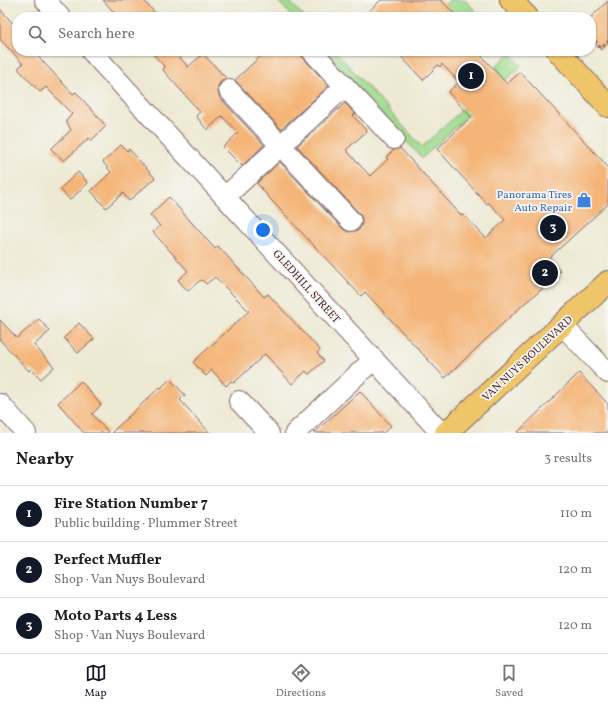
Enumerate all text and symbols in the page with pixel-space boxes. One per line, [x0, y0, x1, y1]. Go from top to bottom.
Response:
search box [12, 12, 596, 56]
icon: search [26, 23, 48, 45]
text: Search here [58, 24, 135, 45]
pin: 1 [458, 61, 484, 91]
place label: Panorama Tires Auto Repair [497, 188, 572, 216]
shop icon: Panorama Tires Auto Repair [575, 191, 593, 209]
pin: 3 [540, 213, 566, 243]
your location [253, 220, 273, 240]
street label: GLEDHILL STREET [269, 247, 343, 327]
pin: 2 [532, 258, 558, 288]
street label: VAN NUYS BOULEVARD [479, 313, 577, 405]
text: Nearby [16, 448, 74, 471]
text: 3 results [544, 450, 592, 468]
text: Fire Station Number 7 [54, 494, 208, 515]
text: 1 [26, 505, 32, 523]
text: 110 m [560, 505, 592, 523]
text: Public building · Plummer Street [54, 515, 238, 533]
text: Perfect Muffler [54, 550, 161, 571]
text: 2 [26, 561, 32, 579]
text: 120 m [558, 561, 592, 579]
text: Shop · Van Nuys Boulevard [54, 571, 205, 589]
text: Moto Parts 4 Less [54, 606, 177, 627]
text: 3 [26, 617, 32, 635]
text: 120 m [558, 617, 592, 635]
text: Shop · Van Nuys Boulevard [54, 627, 205, 645]
tab: Map [85, 662, 107, 701]
tab: Directions [276, 662, 326, 701]
tab: Saved [495, 662, 523, 701]

